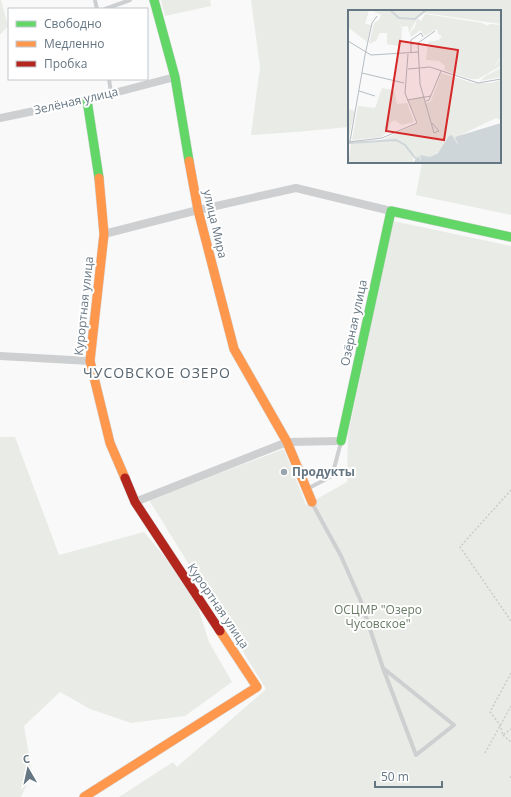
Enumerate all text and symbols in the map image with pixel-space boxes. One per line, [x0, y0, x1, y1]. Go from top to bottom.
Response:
legend [8, 8, 148, 80]
inset map [348, 10, 501, 163]
text: Свободно [44, 15, 102, 32]
text: Медленно [44, 35, 104, 52]
text: Пробка [44, 55, 87, 72]
street label: Зелёная улица [32, 83, 120, 118]
street label: улица Мира [199, 188, 232, 260]
street label: Курортная улица [70, 256, 97, 356]
street label: Озёрная улица [336, 278, 371, 368]
district label: ЧУСОВСКОЕ ОЗЕРО [83, 363, 231, 382]
place label: Продукты [292, 463, 355, 480]
marker: Продукты [279, 467, 289, 477]
street label: Курортная улица [184, 560, 253, 652]
park label: ОСЦМР "Озеро Чусовское" [334, 601, 422, 632]
north arrow [8, 749, 48, 789]
text: С [22, 751, 31, 767]
scale bar [375, 763, 442, 789]
text: 50 m [381, 768, 409, 785]

